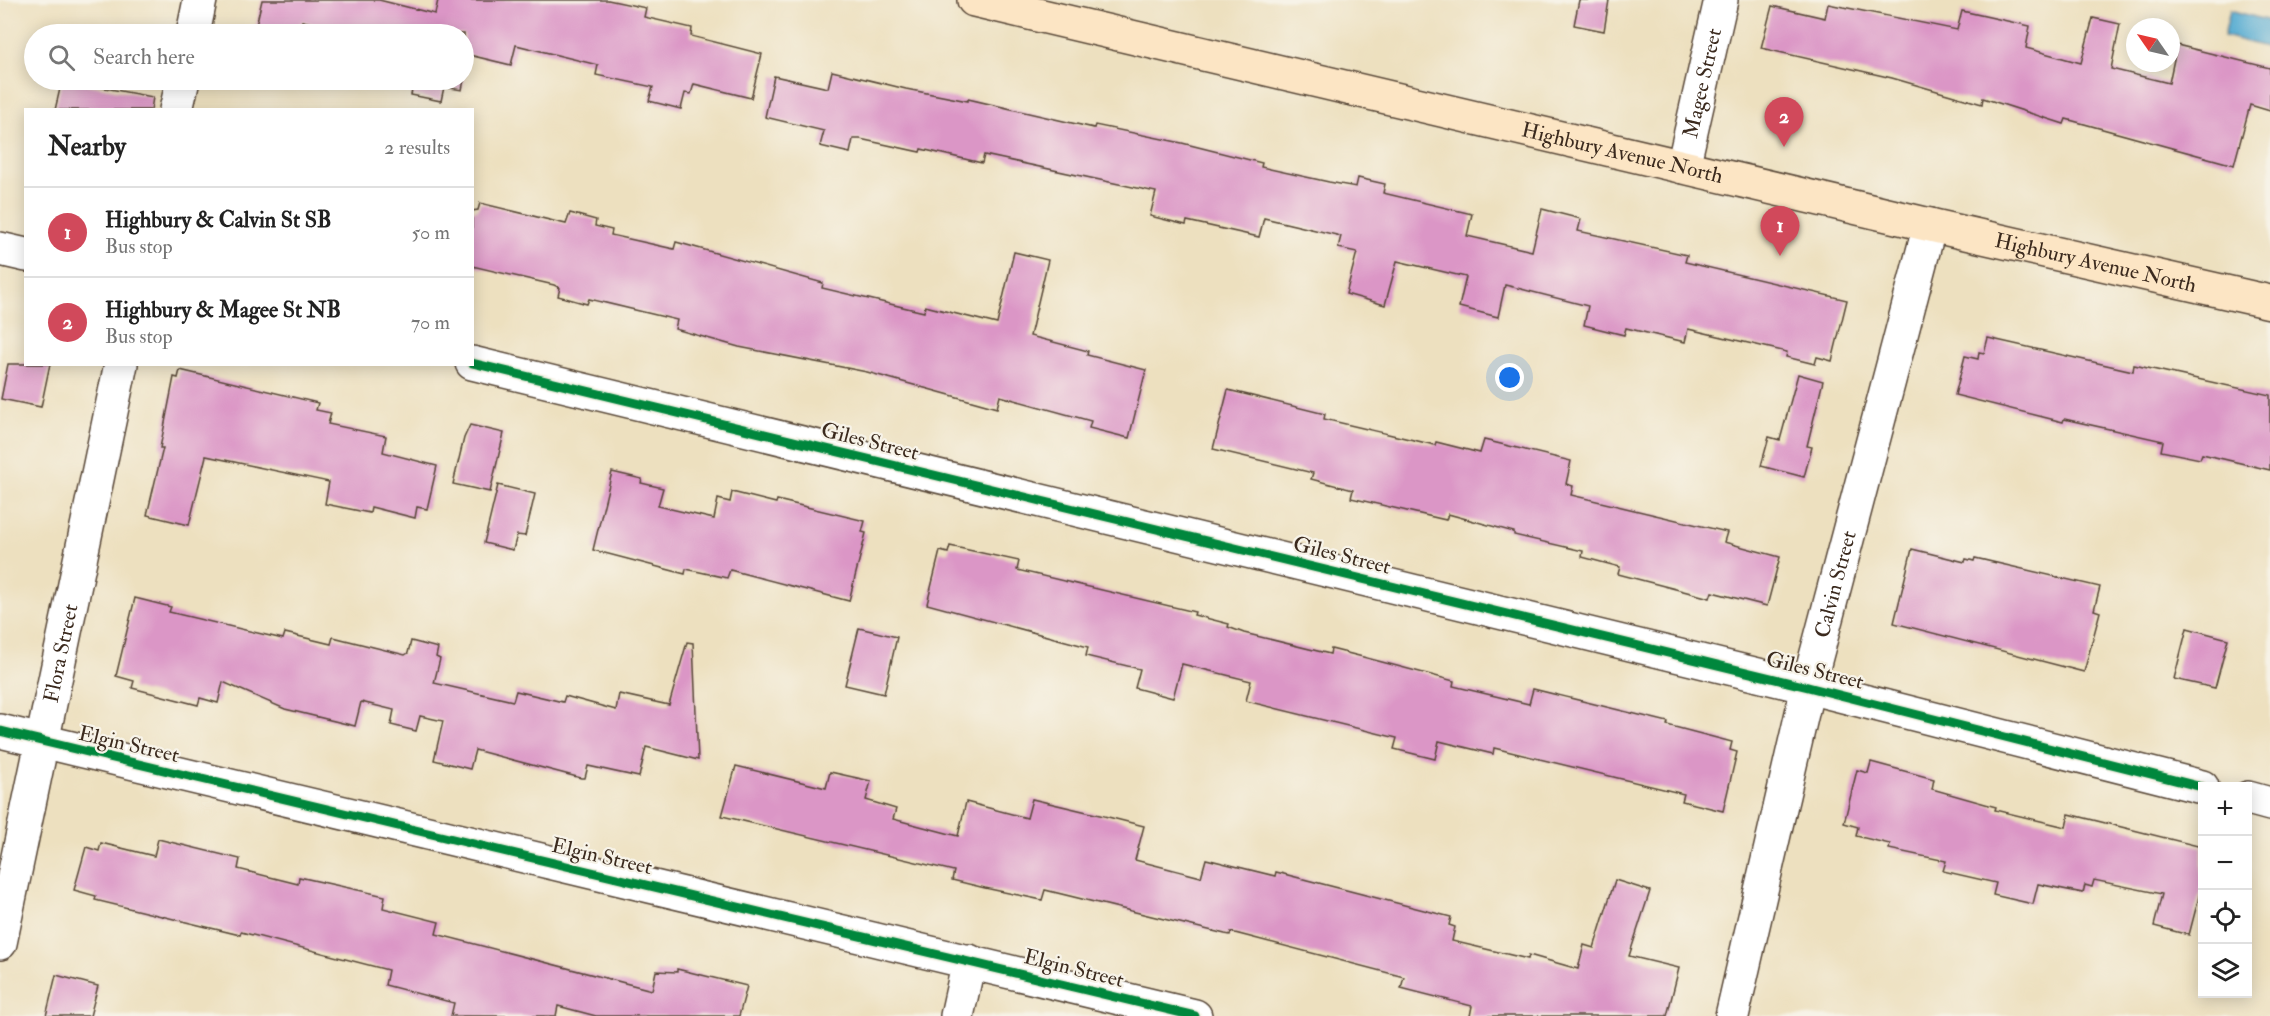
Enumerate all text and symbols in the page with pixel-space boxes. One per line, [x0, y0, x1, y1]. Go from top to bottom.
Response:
north arrow [2126, 18, 2180, 72]
search box [24, 24, 474, 90]
street label: Magee Street [1677, 26, 1728, 141]
icon: search [45, 41, 78, 74]
text: Search here [93, 43, 195, 71]
pin: 2 [1764, 98, 1804, 147]
street label: Highbury Avenue North [1519, 116, 1726, 190]
text: Nearby [48, 131, 126, 163]
text: 2 results [384, 135, 450, 160]
text: Highbury & Calvin St SB [105, 206, 331, 234]
pin: 1 [1760, 206, 1800, 256]
text: 1 [64, 220, 71, 245]
text: 50 m [411, 220, 450, 245]
street label: Highbury Avenue North [1992, 227, 2199, 299]
text: Bus stop [105, 234, 173, 259]
text: Highbury & Magee St NB [105, 296, 341, 324]
text: 2 [62, 310, 73, 335]
text: 70 m [411, 310, 450, 335]
text: Bus stop [105, 324, 173, 349]
your location [1495, 363, 1524, 392]
street label: Giles Street [818, 416, 922, 467]
street label: Calvin Street [1809, 528, 1863, 641]
street label: Giles Street [1290, 530, 1394, 581]
street label: Flora Street [38, 601, 85, 705]
street label: Giles Street [1763, 645, 1867, 696]
street label: Elgin Street [76, 720, 182, 769]
map controls [2198, 782, 2252, 998]
button: + [2198, 782, 2252, 836]
street label: Elgin Street [549, 832, 655, 881]
button: − [2198, 836, 2252, 890]
button: locate [2198, 890, 2252, 944]
street label: Elgin Street [1021, 943, 1127, 994]
button: layers [2198, 944, 2252, 998]

